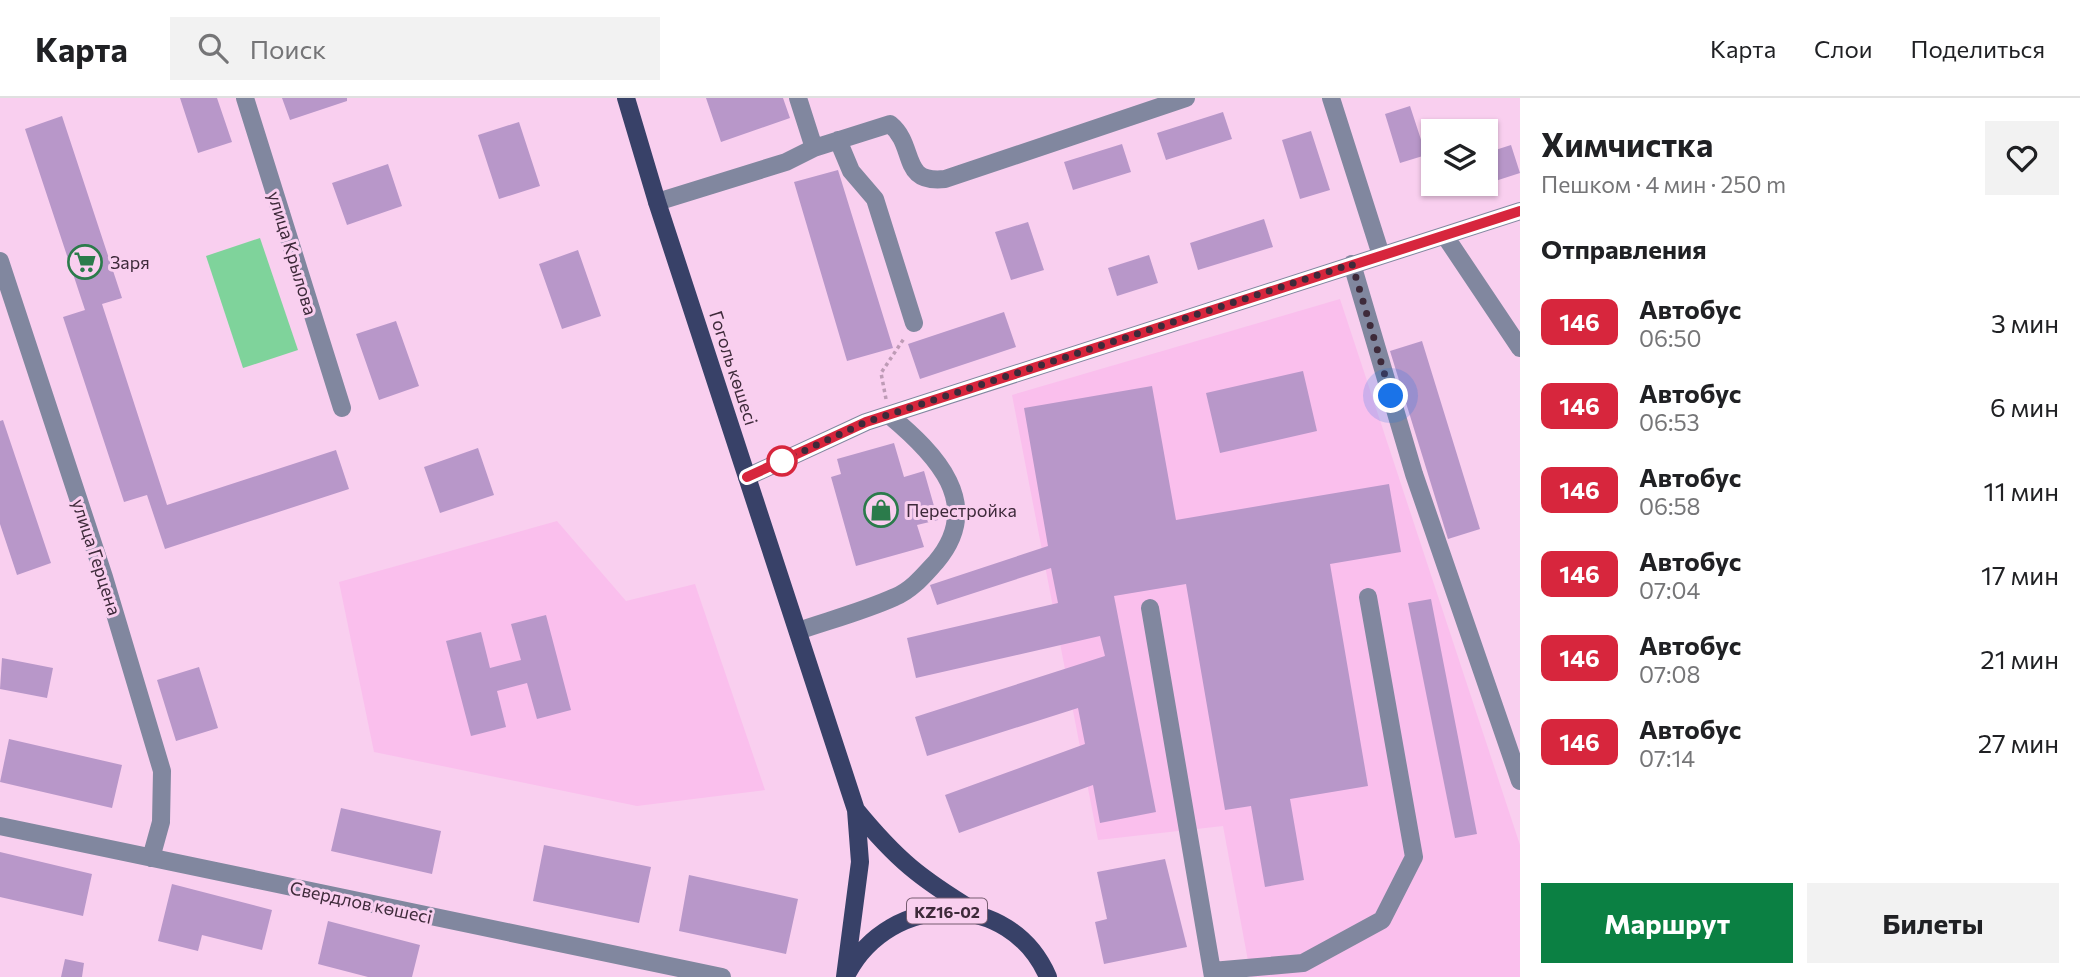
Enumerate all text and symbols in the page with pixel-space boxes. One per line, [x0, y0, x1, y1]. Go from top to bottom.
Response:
search box [170, 17, 660, 80]
text: Карта [35, 28, 128, 69]
icon: search [194, 29, 232, 67]
text: Поиск [250, 33, 326, 64]
text: Карта [1710, 34, 1776, 63]
text: Слои [1814, 34, 1872, 63]
text: Поделиться [1910, 34, 2045, 63]
map controls [1421, 119, 1498, 196]
button: layers [1421, 119, 1498, 196]
button: heart [1985, 121, 2059, 195]
text: Химчистка [1541, 123, 1713, 164]
text: Пешком · 4 мин · 250 m [1541, 170, 1786, 198]
street label: улица Крылова [264, 188, 322, 318]
text: Отправления [1541, 233, 1707, 264]
supermarket icon: Заря [66, 243, 104, 281]
place label: Заря [110, 251, 150, 273]
text: Автобус [1639, 293, 1741, 324]
text: 146 [1559, 307, 1600, 336]
text: 3 мин [1991, 307, 2059, 338]
street label: Гоголь көшесі [705, 308, 763, 428]
text: 06:50 [1639, 324, 1702, 352]
text: Автобус [1639, 377, 1741, 408]
your location [1373, 378, 1408, 413]
text: 146 [1559, 391, 1600, 420]
text: 6 мин [1990, 391, 2059, 422]
text: 06:53 [1639, 408, 1700, 436]
unlabelled marker [767, 446, 797, 476]
text: Автобус [1639, 461, 1741, 492]
text: 146 [1559, 475, 1600, 504]
text: 11 мин [1984, 475, 2059, 506]
shop icon: Перестройка [862, 491, 900, 529]
text: 06:58 [1639, 492, 1701, 520]
street label: улица Герцена [68, 496, 126, 618]
place label: Перестройка [906, 499, 1017, 521]
text: Автобус [1639, 545, 1741, 576]
text: 146 [1559, 559, 1600, 588]
text: 17 мин [1981, 559, 2059, 590]
text: 07:04 [1639, 576, 1700, 604]
text: Автобус [1639, 629, 1741, 660]
text: 146 [1559, 643, 1600, 672]
text: 21 мин [1980, 643, 2059, 674]
text: 07:08 [1639, 660, 1700, 688]
text: Автобус [1639, 713, 1741, 744]
text: 146 [1559, 727, 1600, 756]
text: 27 мин [1978, 727, 2059, 758]
text: 07:14 [1639, 744, 1695, 772]
street label: Свердлов көшесі [288, 876, 434, 928]
button: Маршрут [1541, 883, 1793, 963]
button: Билеты [1807, 883, 2059, 963]
road number: KZ16-02 [907, 898, 987, 924]

